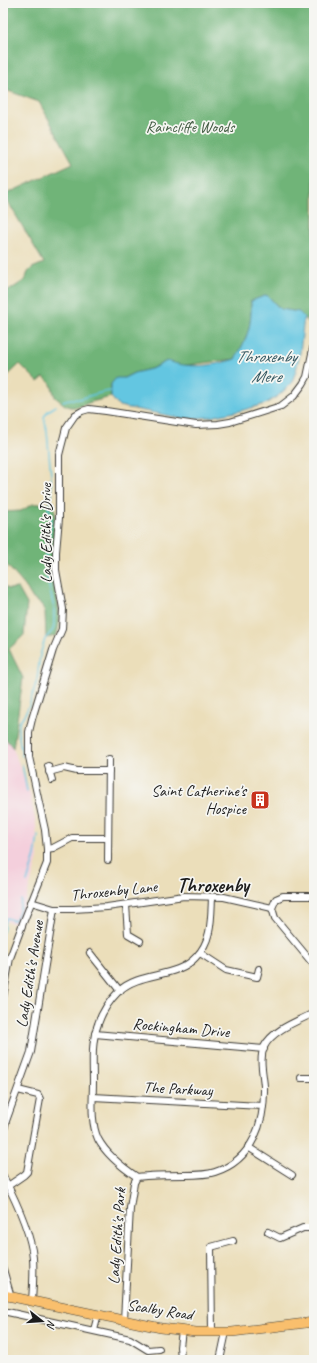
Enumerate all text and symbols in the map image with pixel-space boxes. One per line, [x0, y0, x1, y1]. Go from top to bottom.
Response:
park label: Raincliffe Woods [146, 117, 236, 137]
water label: Throxenby Mere [236, 346, 299, 387]
street label: Lady Edith's Drive [36, 481, 56, 583]
place label: Saint Catherine's Hospice [151, 781, 248, 819]
building icon: Saint Catherine's Hospice [249, 789, 271, 811]
district label: Throxenby [177, 873, 251, 898]
street label: Throxenby Lane [70, 876, 160, 905]
street label: Lady Edith's Avenue [12, 917, 49, 1029]
street label: Rockingham Drive [132, 1014, 232, 1042]
street label: The Parkway [143, 1077, 215, 1101]
street label: Lady Edith's Park [104, 1186, 130, 1285]
street label: Scalby Road [126, 1295, 197, 1325]
north arrow [22, 1301, 62, 1341]
text: N [43, 1319, 59, 1331]

